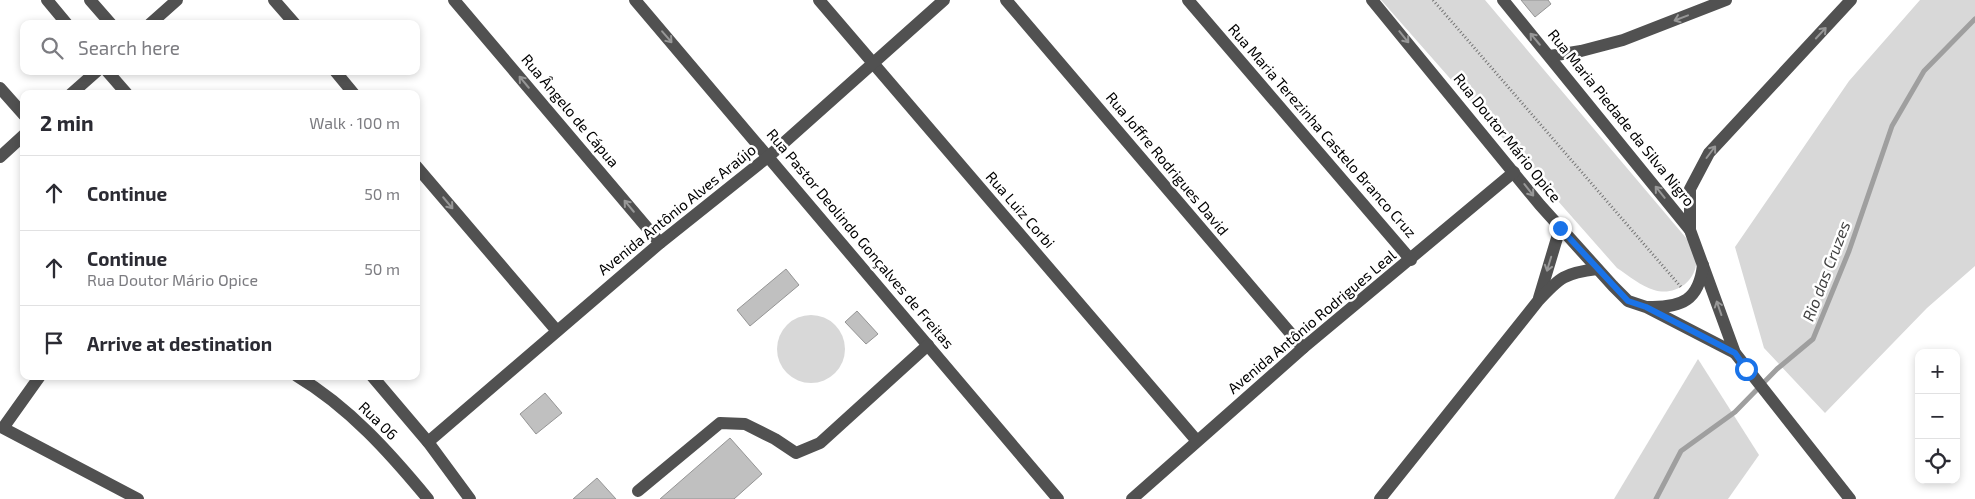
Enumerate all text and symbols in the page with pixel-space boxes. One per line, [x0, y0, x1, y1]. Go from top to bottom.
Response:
one-way arrow [1673, 14, 1689, 23]
search box [20, 20, 420, 75]
street label: Rua Maria Terezinha Castelo Branco Cruz [1225, 20, 1421, 241]
street label: Rua Maria Piedade da Silva Nigro [1545, 25, 1699, 209]
one-way arrow [1815, 26, 1827, 39]
one-way arrow [661, 30, 672, 43]
one-way arrow [1398, 30, 1409, 43]
one-way arrow [1530, 33, 1541, 46]
icon: search [38, 34, 66, 62]
text: Search here [78, 36, 180, 59]
street label: Rua Ângelo de Cápua [518, 50, 623, 171]
street label: Rua Doutor Mário Opice [1450, 69, 1565, 205]
one-way arrow [518, 75, 529, 88]
street label: Rua Joffre Rodrigues David [1103, 88, 1233, 238]
text: 2 min [40, 110, 94, 135]
text: Walk · 100 m [309, 113, 400, 132]
street label: Rua Pastor Deolindo Gonçalves de Freitas [763, 125, 958, 353]
street label: Avenida Antônio Alves Araújo [594, 140, 760, 279]
one-way arrow [1706, 145, 1716, 159]
street label: Rua Luiz Corbi [983, 167, 1059, 251]
icon: ahead [40, 179, 68, 207]
text: Continue [87, 182, 167, 205]
one-way arrow [1523, 183, 1534, 196]
text: 50 m [364, 184, 400, 203]
one-way arrow [1654, 186, 1665, 199]
one-way arrow [442, 197, 454, 210]
one-way arrow [623, 199, 634, 212]
route end [1549, 217, 1572, 240]
water label: Rio das Cruzes [1798, 218, 1853, 324]
street label: Avenida Antônio Rodrigues Leal [1224, 245, 1400, 397]
text: Continue [87, 247, 167, 270]
icon: ahead [40, 254, 68, 282]
one-way arrow [1544, 256, 1554, 272]
text: 50 m [364, 259, 400, 278]
text: Rua Doutor Mário Opice [87, 270, 258, 289]
one-way arrow [1714, 301, 1723, 317]
icon: arrive [40, 329, 68, 357]
text: Arrive at destination [87, 332, 272, 355]
map controls [1915, 349, 1960, 484]
button: + [1915, 349, 1960, 394]
route start [1735, 358, 1758, 381]
button: − [1915, 394, 1960, 439]
street label: Rua 06 [356, 397, 402, 443]
button: locate [1915, 439, 1960, 484]

